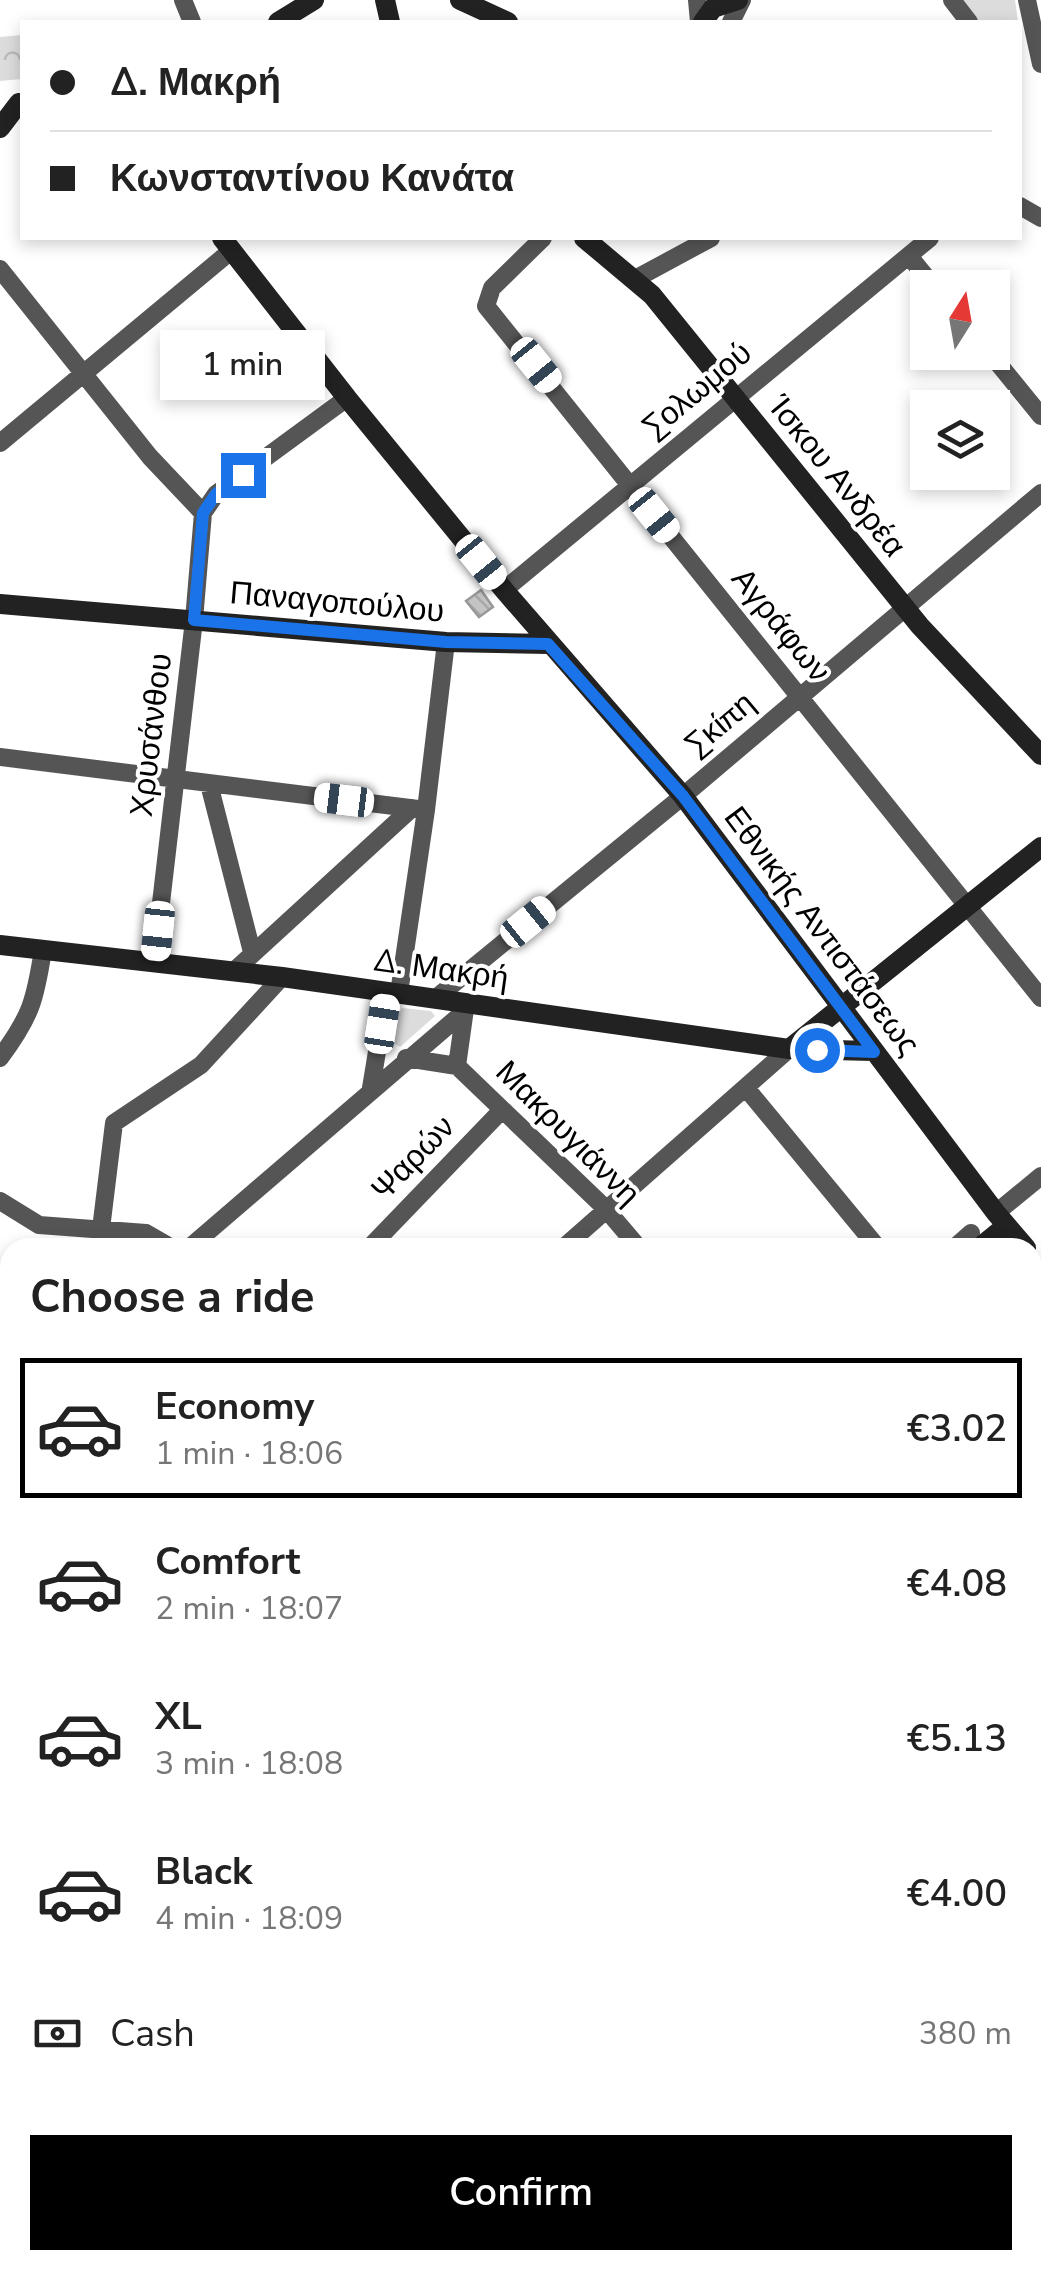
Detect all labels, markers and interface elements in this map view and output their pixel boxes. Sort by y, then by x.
text: Δ. Μακρή [110,57,281,108]
text: Κωνσταντίνου Κανάτα [110,153,514,204]
north arrow [910,270,1010,370]
map controls [910,270,1010,490]
callout: 1 min [160,330,326,400]
car [505,332,567,398]
street label: Σολωμού [633,332,761,448]
text: 1 min [202,343,283,386]
street label: Ίσκου Ανδρέα [758,385,916,566]
button: layers [910,390,1010,490]
route end [221,453,266,498]
car [623,482,685,548]
car [450,529,512,595]
street label: Αγράφων [722,559,840,691]
street label: Παναγοπούλου [228,571,446,633]
street label: Χρυσάνθου [120,651,182,819]
street label: Σκίπη [676,682,764,766]
car [312,781,376,819]
street label: Εθνικής Αντιστάσεως [714,798,930,1064]
car [495,891,561,953]
car [140,900,176,962]
street label: Δ. Μακρή [371,938,511,1000]
car [362,992,402,1056]
route start [795,1028,840,1073]
street label: Μακρυγιάννη [486,1051,650,1215]
street label: Ψαρών [362,1106,464,1210]
text: Choose a ride [30,1267,315,1328]
text: Economy [155,1381,314,1432]
icon: car [35,1383,125,1473]
text: €3.02 [907,1403,1007,1454]
text: 1 min · 18:06 [155,1432,343,1475]
text: Comfort [155,1536,300,1587]
icon: car [35,1538,125,1628]
text: €4.08 [907,1558,1007,1609]
text: 2 min · 18:07 [155,1587,343,1630]
text: XL [155,1691,202,1742]
icon: car [35,1693,125,1783]
text: €5.13 [907,1713,1007,1764]
text: 3 min · 18:08 [155,1742,343,1785]
text: Black [155,1846,252,1897]
icon: car [35,1848,125,1938]
text: €4.00 [907,1868,1007,1919]
text: 4 min · 18:09 [155,1897,343,1940]
icon: cash [30,2006,85,2061]
text: Cash [110,2008,195,2059]
text: 380 m [919,2012,1012,2055]
button: Confirm [30,2135,1012,2250]

